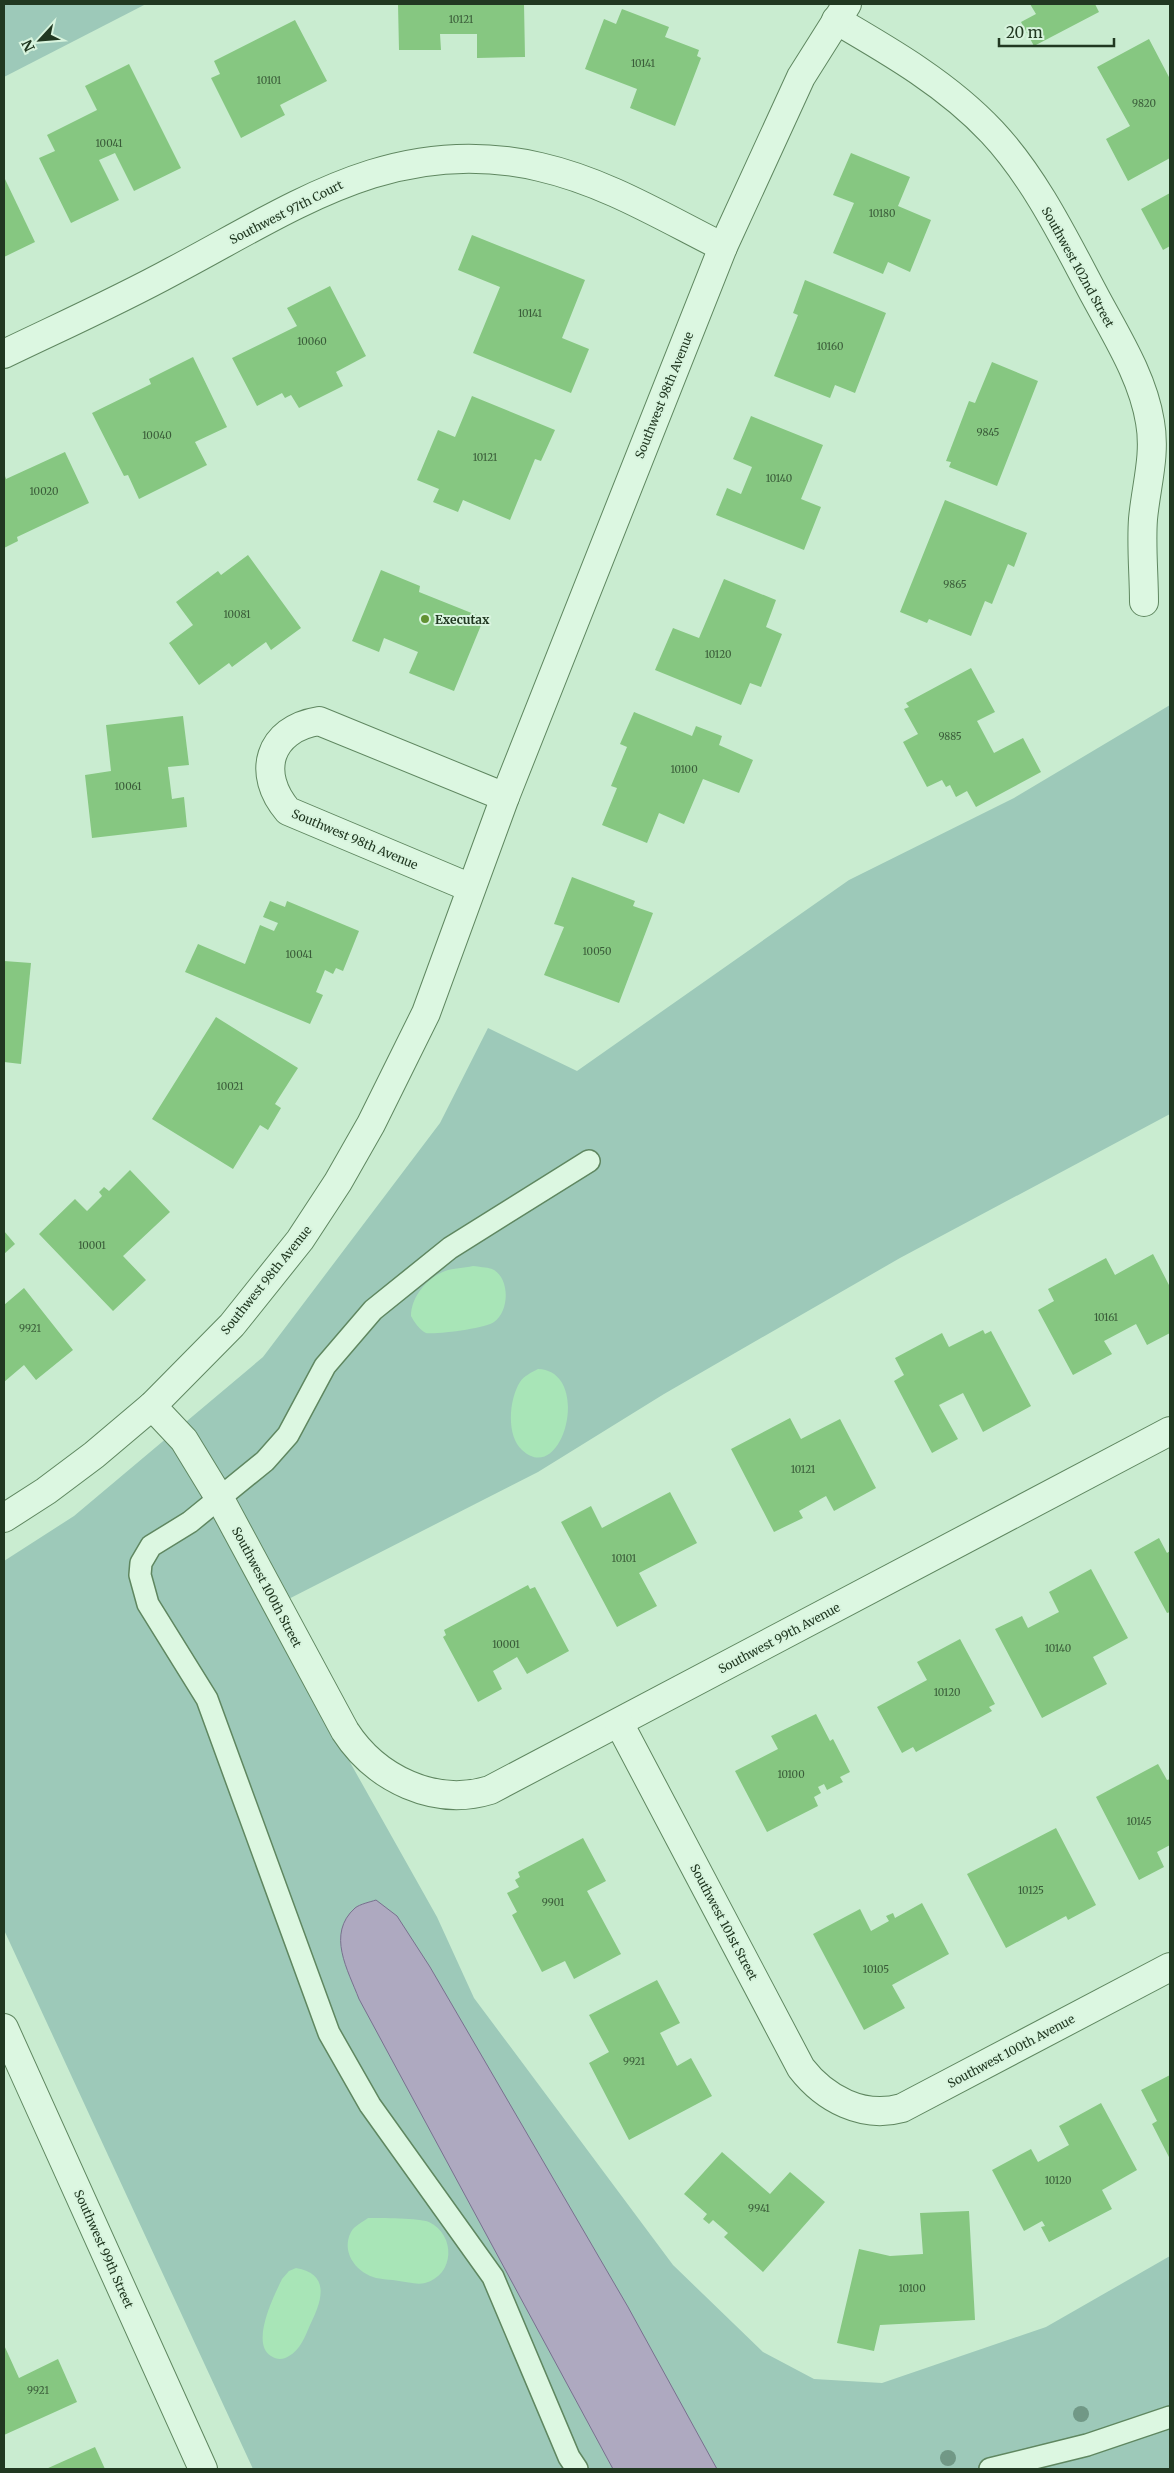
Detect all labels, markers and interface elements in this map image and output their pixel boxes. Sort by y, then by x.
house number: 10121 [449,13,474,26]
north arrow [15,15,65,65]
scale bar [999,15,1114,47]
text: 20 m [1006,23,1043,42]
text: N [18,37,39,55]
house number: 10141 [631,57,656,70]
house number: 10101 [257,74,282,87]
house number: 9820 [1132,97,1156,110]
house number: 10041 [96,137,123,150]
street label: Southwest 97th Court [227,177,345,247]
street label: Southwest 102nd Street [1039,204,1118,330]
house number: 10180 [869,207,895,220]
house number: 10141 [518,307,543,320]
street label: Southwest 98th Avenue [632,329,696,461]
house number: 10060 [297,335,327,348]
house number: 10160 [817,340,843,353]
house number: 9845 [977,426,1000,439]
house number: 10040 [142,429,172,442]
house number: 10121 [473,451,498,464]
house number: 10140 [766,472,792,485]
house number: 10020 [30,485,58,498]
house number: 9865 [943,578,967,591]
house number: 10081 [223,608,251,621]
place label: Executax [435,612,490,627]
marker: Executax [419,613,431,625]
house number: 10120 [705,648,731,661]
house number: 9885 [938,730,962,743]
house number: 10100 [670,763,698,776]
house number: 10061 [115,780,142,793]
street label: Southwest 98th Avenue [290,806,420,872]
house number: 10050 [583,945,611,958]
house number: 10041 [286,948,313,961]
house number: 10021 [217,1080,244,1093]
street label: Southwest 98th Avenue [218,1223,314,1337]
house number: 10001 [78,1239,106,1252]
house number: 10161 [1094,1311,1119,1324]
house number: 9921 [19,1322,41,1335]
house number: 10121 [791,1463,816,1476]
street label: Southwest 100th Street [229,1524,305,1650]
house number: 10101 [612,1552,637,1565]
street label: Southwest 99th Avenue [715,1599,843,1677]
house number: 10001 [492,1638,520,1651]
house number: 10140 [1045,1642,1071,1655]
house number: 10120 [934,1686,960,1699]
house number: 10100 [777,1768,805,1781]
house number: 10145 [1126,1815,1152,1828]
street label: Southwest 101st Street [687,1861,761,1983]
house number: 10125 [1018,1884,1044,1897]
house number: 9901 [542,1896,565,1909]
house number: 10105 [863,1963,889,1976]
street label: Southwest 100th Avenue [945,2011,1077,2091]
house number: 9921 [623,2055,645,2068]
house number: 10120 [1045,2174,1071,2187]
street label: Southwest 99th Street [71,2187,137,2311]
house number: 9941 [748,2202,770,2215]
house number: 10100 [898,2282,926,2295]
house number: 9921 [27,2384,49,2397]

